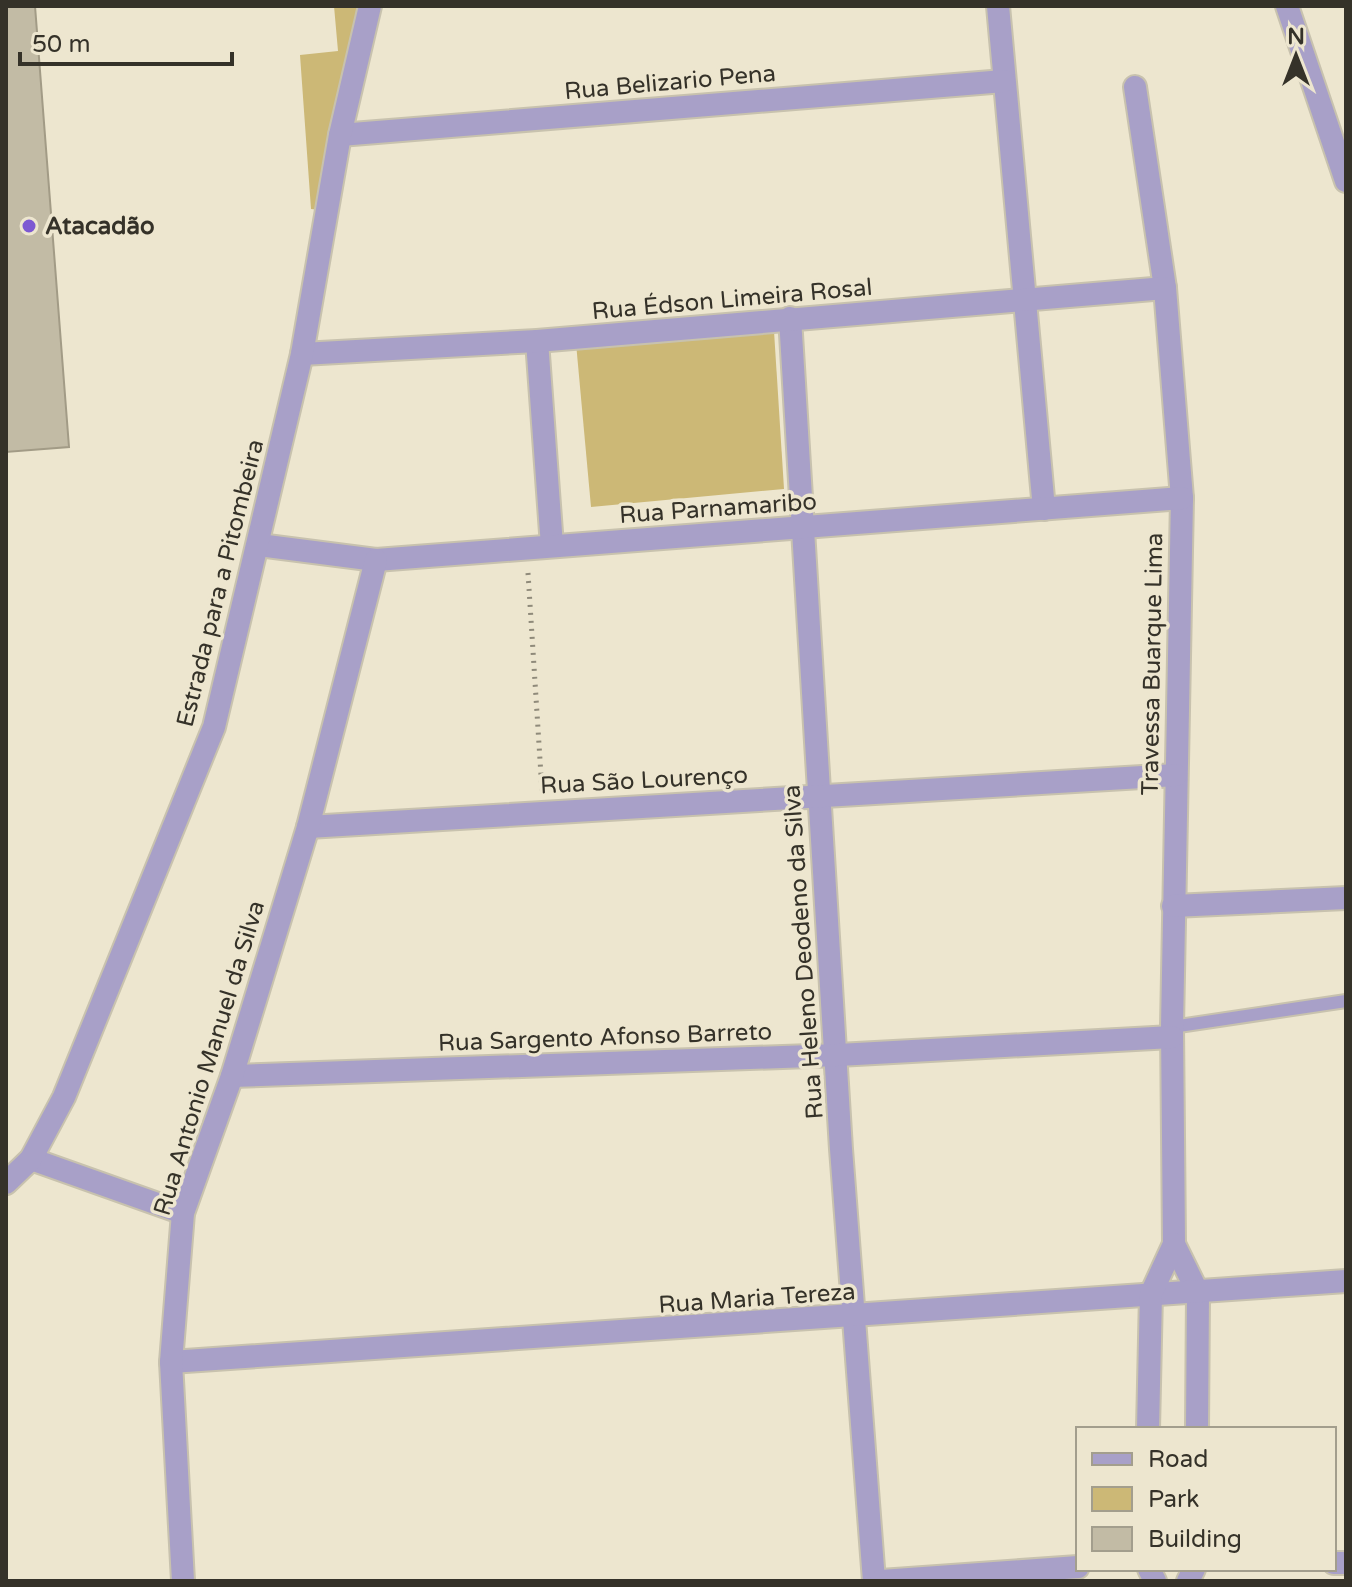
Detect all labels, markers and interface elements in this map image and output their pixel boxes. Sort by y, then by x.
scale bar [20,16,232,66]
north arrow [1256,16,1336,96]
text: N [1287,24,1305,50]
text: 50 m [32,30,90,59]
street label: Rua Belizario Pena [563,59,777,106]
place label: Atacadão [45,212,155,241]
marker: Atacadão [20,217,38,235]
street label: Rua Édson Limeira Rosal [590,272,874,326]
street label: Estrada para a Pitombeira [171,436,270,730]
street label: Rua Parnamaribo [618,487,818,530]
street label: Travessa Buarque Lima [1136,532,1169,796]
street label: Rua São Lourenço [539,761,749,800]
street label: Rua Heleno Deodeno da Silva [777,784,830,1120]
street label: Rua Antonio Manuel da Silva [148,897,271,1219]
street label: Rua Sargento Afonso Barreto [438,1017,773,1058]
street label: Rua Maria Tereza [657,1277,857,1320]
legend [1076,1427,1336,1571]
text: Road [1148,1445,1208,1474]
text: Park [1148,1485,1199,1514]
text: Building [1148,1525,1242,1554]

